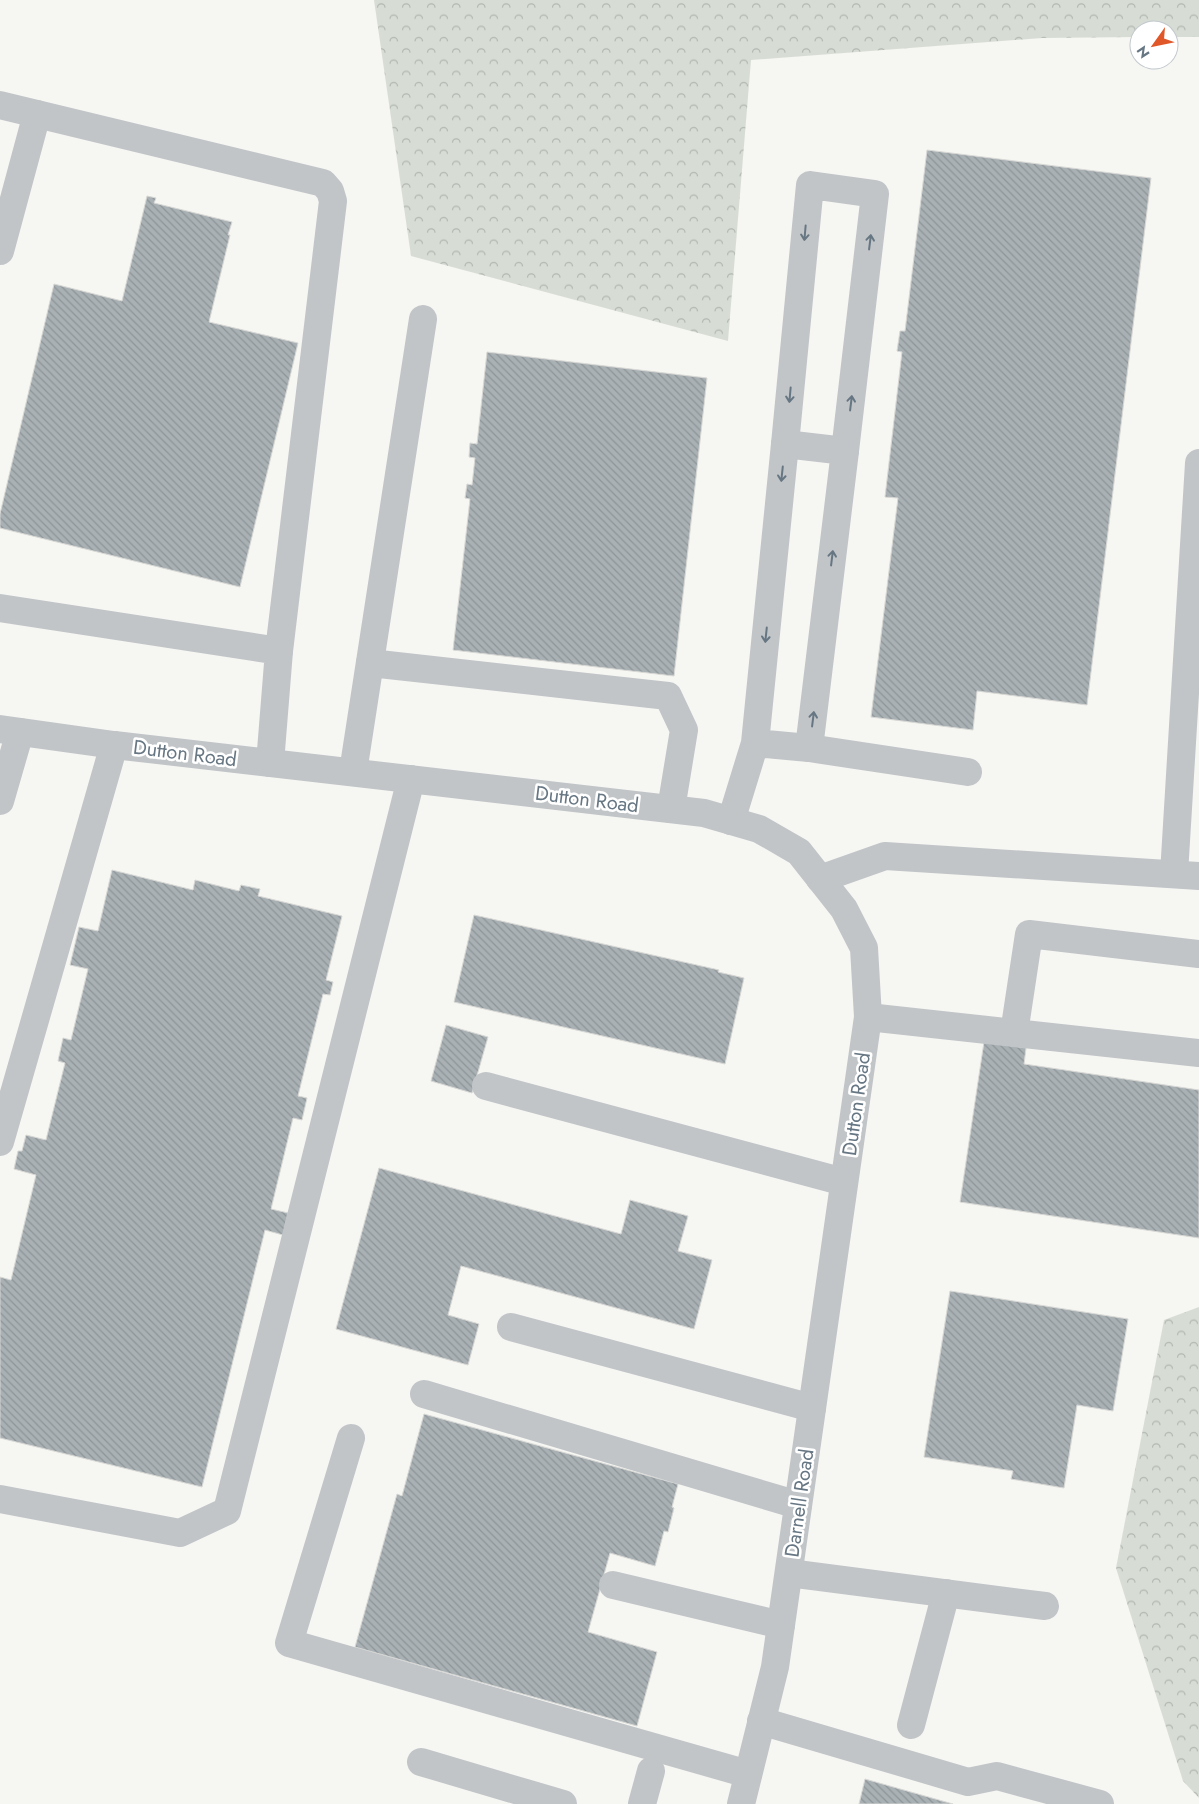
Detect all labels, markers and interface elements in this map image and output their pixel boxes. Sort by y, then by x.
north arrow [1129,20,1179,70]
text: N [1132,42,1155,62]
one-way arrow [800,225,810,241]
one-way arrow [865,234,875,250]
one-way arrow [785,387,795,403]
one-way arrow [846,395,856,411]
one-way arrow [778,465,787,481]
one-way arrow [827,550,837,566]
one-way arrow [761,627,771,643]
one-way arrow [808,711,818,727]
street label: Dutton Road [131,733,238,774]
street label: Dutton Road [533,779,640,820]
street label: Dutton Road [835,1050,878,1158]
street label: Darnell Road [778,1447,821,1559]

